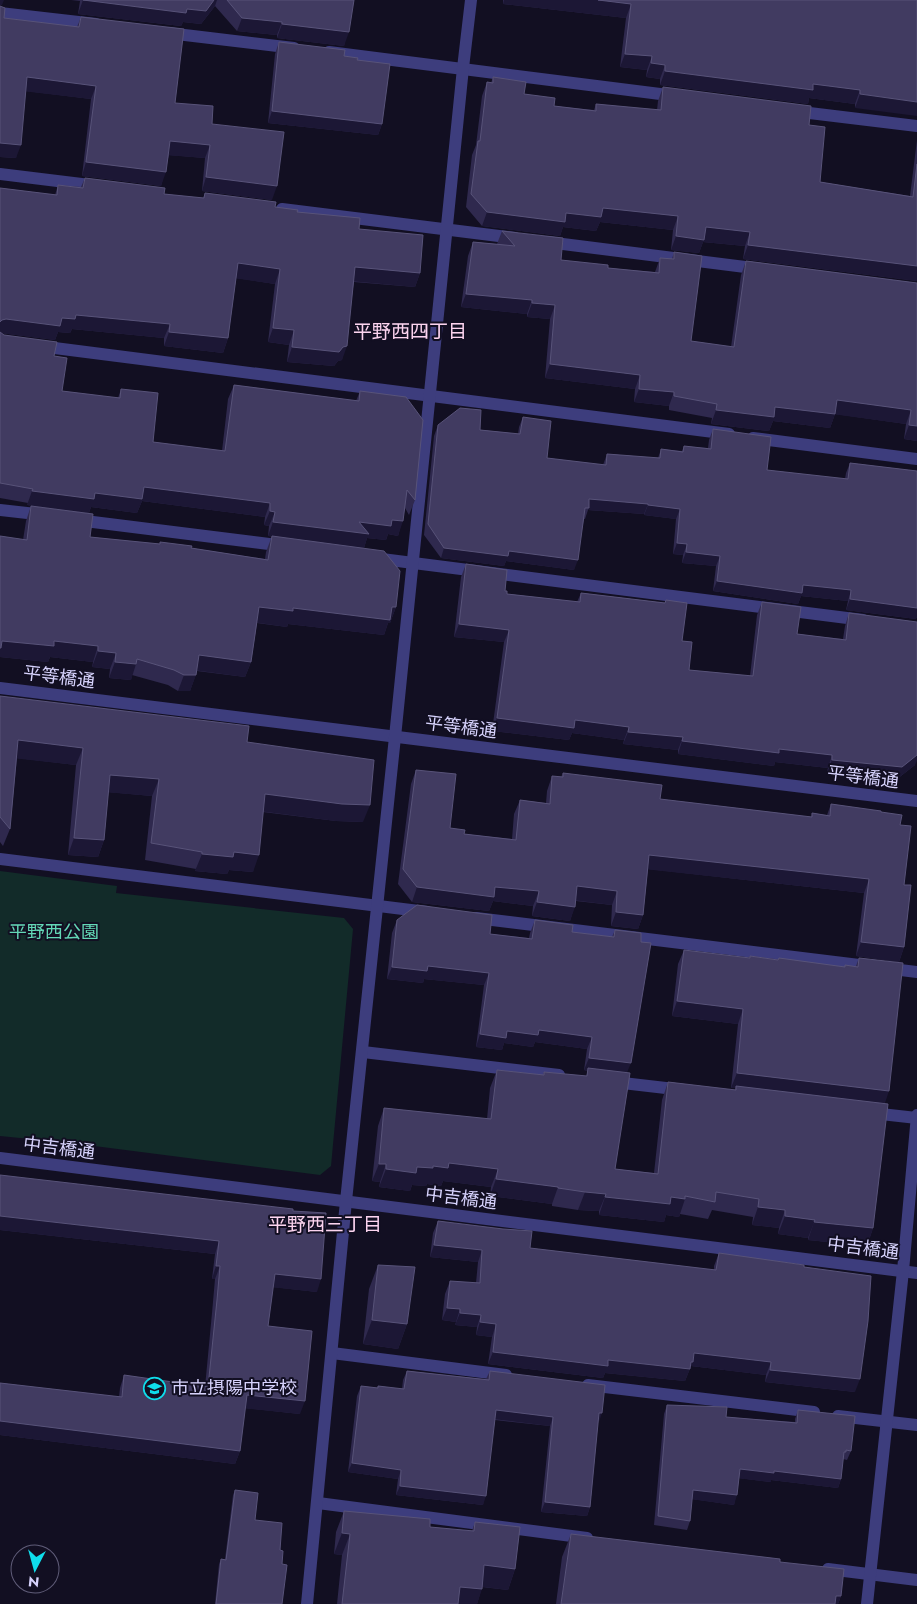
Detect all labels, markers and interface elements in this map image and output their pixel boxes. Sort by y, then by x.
district label: 平野西四丁目 [353,318,467,345]
street label: 平等橋通 [22,660,96,694]
street label: 平等橋通 [424,710,498,744]
street label: 平等橋通 [826,760,900,794]
park label: 平野西公園 [9,919,99,945]
street label: 中吉橋通 [22,1131,96,1165]
street label: 中吉橋通 [424,1181,498,1215]
district label: 平野西三丁目 [268,1211,382,1238]
street label: 中吉橋通 [826,1231,900,1265]
place label: 市立摂陽中学校 [171,1375,297,1401]
school or university icon: 市立摂陽中学校 [143,1376,167,1400]
north arrow [10,1544,60,1594]
text: N [27,1571,40,1592]

